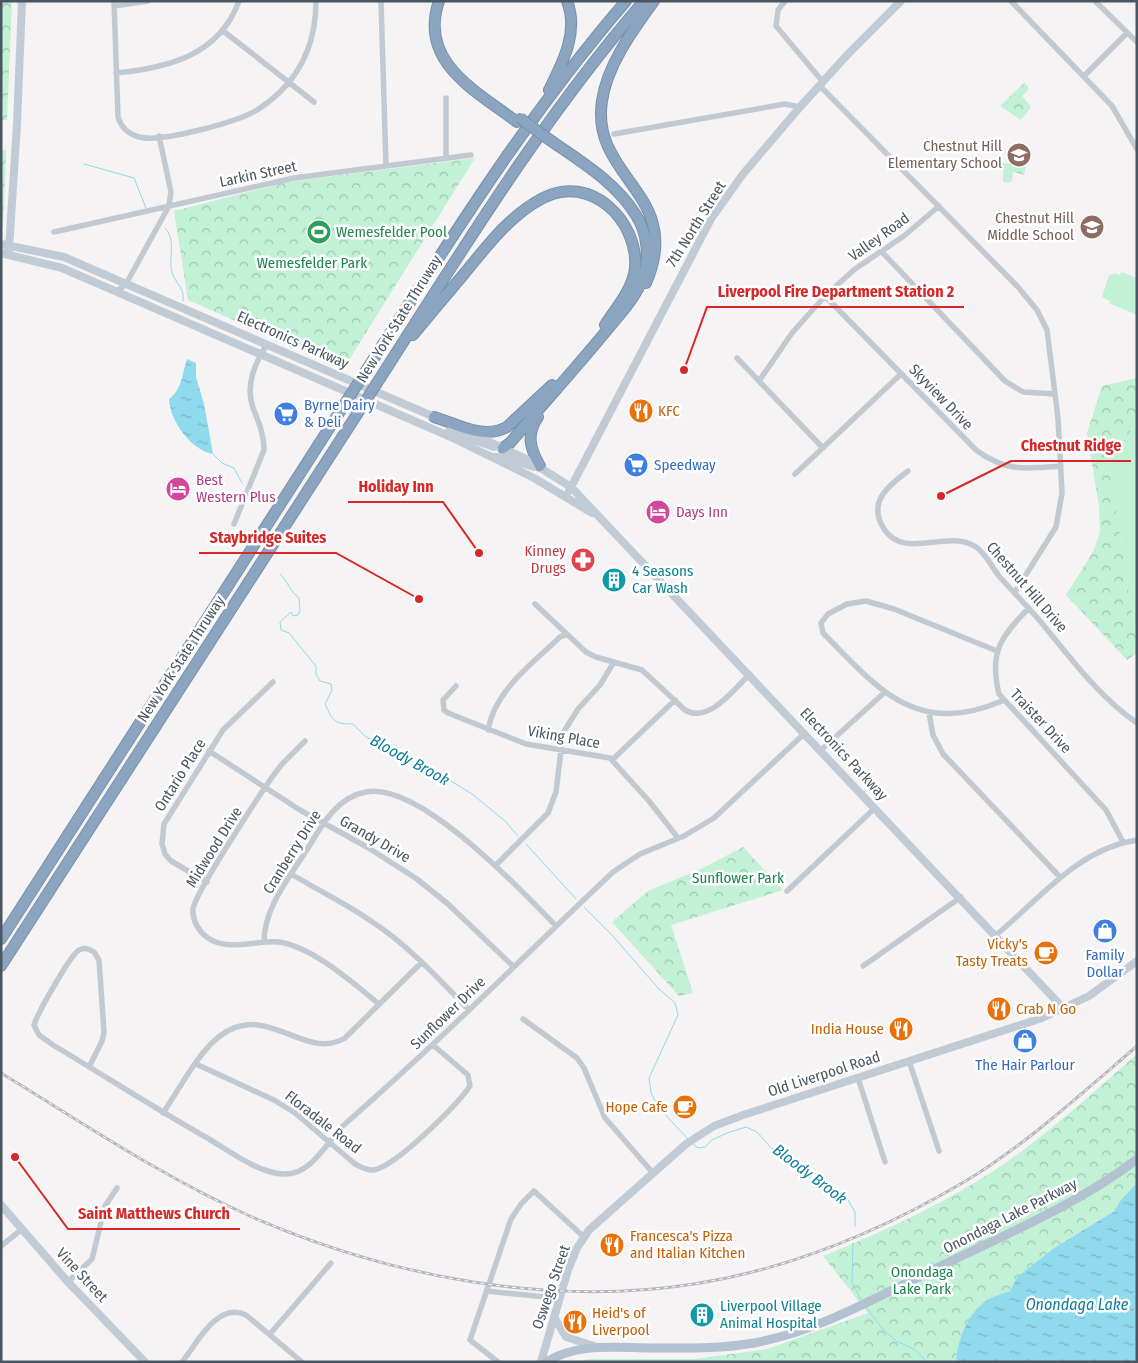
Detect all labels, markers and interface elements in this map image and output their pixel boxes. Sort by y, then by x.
place label: Chestnut Hill Elementary School [888,137,1002,172]
school or university icon: Chestnut Hill Elementary School [1006,142,1032,168]
street label: Larkin Street [218,157,298,191]
street label: 7th North Street [662,178,730,270]
street label: Valley Road [845,209,913,265]
place label: Chestnut Hill Middle School [987,209,1074,244]
school or university icon: Chestnut Hill Middle School [1079,214,1105,240]
sports icon: Wemesfelder Pool [306,219,332,245]
place label: Wemesfelder Pool [336,223,447,241]
street label: New York State Thruway [353,252,446,386]
park label: Wemesfelder Park [257,254,367,272]
callout: Liverpool Fire Department Station 2 [707,276,964,307]
text: Liverpool Fire Department Station 2 [718,282,955,301]
street label: Electronics Parkway [234,307,352,373]
street label: Skyview Drive [905,361,977,433]
place label: Byrne Dairy & Deli [304,396,375,431]
restaurant icon: KFC [628,398,654,424]
supermarket icon: Byrne Dairy & Deli [273,401,299,427]
place label: KFC [658,402,680,420]
callout: Chestnut Ridge [1011,430,1131,461]
text: Chestnut Ridge [1021,436,1121,455]
supermarket icon: Speedway [623,452,649,478]
place label: Speedway [654,456,716,474]
place label: Best Western Plus [196,471,276,506]
callout: Holiday Inn [348,471,443,502]
hotel icon: Best Western Plus [165,476,191,502]
text: Holiday Inn [358,477,434,496]
hotel icon: Days Inn [645,499,671,525]
place label: Days Inn [676,503,728,521]
callout: Staybridge Suites [199,522,336,553]
text: Staybridge Suites [210,528,326,547]
street label: Chestnut Hill Drive [983,538,1071,636]
place label: Kinney Drugs [524,542,566,577]
pharmacy icon: Kinney Drugs [570,547,596,573]
place label: 4 Seasons Car Wash [632,562,693,597]
building icon: 4 Seasons Car Wash [601,567,627,593]
street label: New York State Thruway [134,592,229,725]
street label: Traister Drive [1007,685,1075,757]
street label: Electronics Parkway [796,704,892,804]
street label: Viking Place [526,722,602,752]
water label: Bloody Brook [367,730,453,790]
street label: Ontario Place [151,735,209,815]
street label: Midwood Drive [182,803,246,891]
street label: Cranberry Drive [259,807,325,897]
street label: Grandy Drive [336,812,414,866]
park label: Sunflower Park [692,869,784,887]
shop icon: Family Dollar [1092,918,1118,944]
place label: Vicky's Tasty Treats [956,935,1028,970]
cafe icon: Vicky's Tasty Treats [1033,940,1059,966]
place label: Family Dollar [1086,946,1125,981]
street label: Sunflower Drive [407,973,489,1053]
restaurant icon: Crab N Go [986,996,1012,1022]
place label: Crab N Go [1016,1000,1076,1018]
restaurant icon: India House [888,1016,914,1042]
place label: India House [811,1020,884,1038]
shop icon: The Hair Parlour [1012,1028,1038,1054]
street label: Old Liverpool Road [766,1047,882,1101]
place label: The Hair Parlour [975,1056,1075,1074]
street label: Floradale Road [281,1087,365,1157]
cafe icon: Hope Cafe [672,1094,698,1120]
place label: Hope Cafe [605,1098,668,1116]
water label: Bloody Brook [769,1140,851,1208]
street label: Onondaga Lake Parkway [940,1174,1080,1258]
callout: Saint Matthews Church [68,1198,240,1229]
text: Saint Matthews Church [78,1204,230,1223]
place label: Francesca's Pizza and Italian Kitchen [630,1227,745,1262]
restaurant icon: Francesca's Pizza and Italian Kitchen [599,1232,625,1258]
street label: Oswego Street [528,1242,574,1332]
street label: Vine Street [53,1244,112,1306]
park label: Onondaga Lake Park [891,1263,953,1298]
water label: Onondaga Lake [1026,1295,1129,1314]
place label: Liverpool Village Animal Hospital [720,1297,822,1332]
building icon: Liverpool Village Animal Hospital [689,1302,715,1328]
place label: Heid's of Liverpool [592,1304,649,1339]
restaurant icon: Heid's of Liverpool [562,1309,588,1335]

